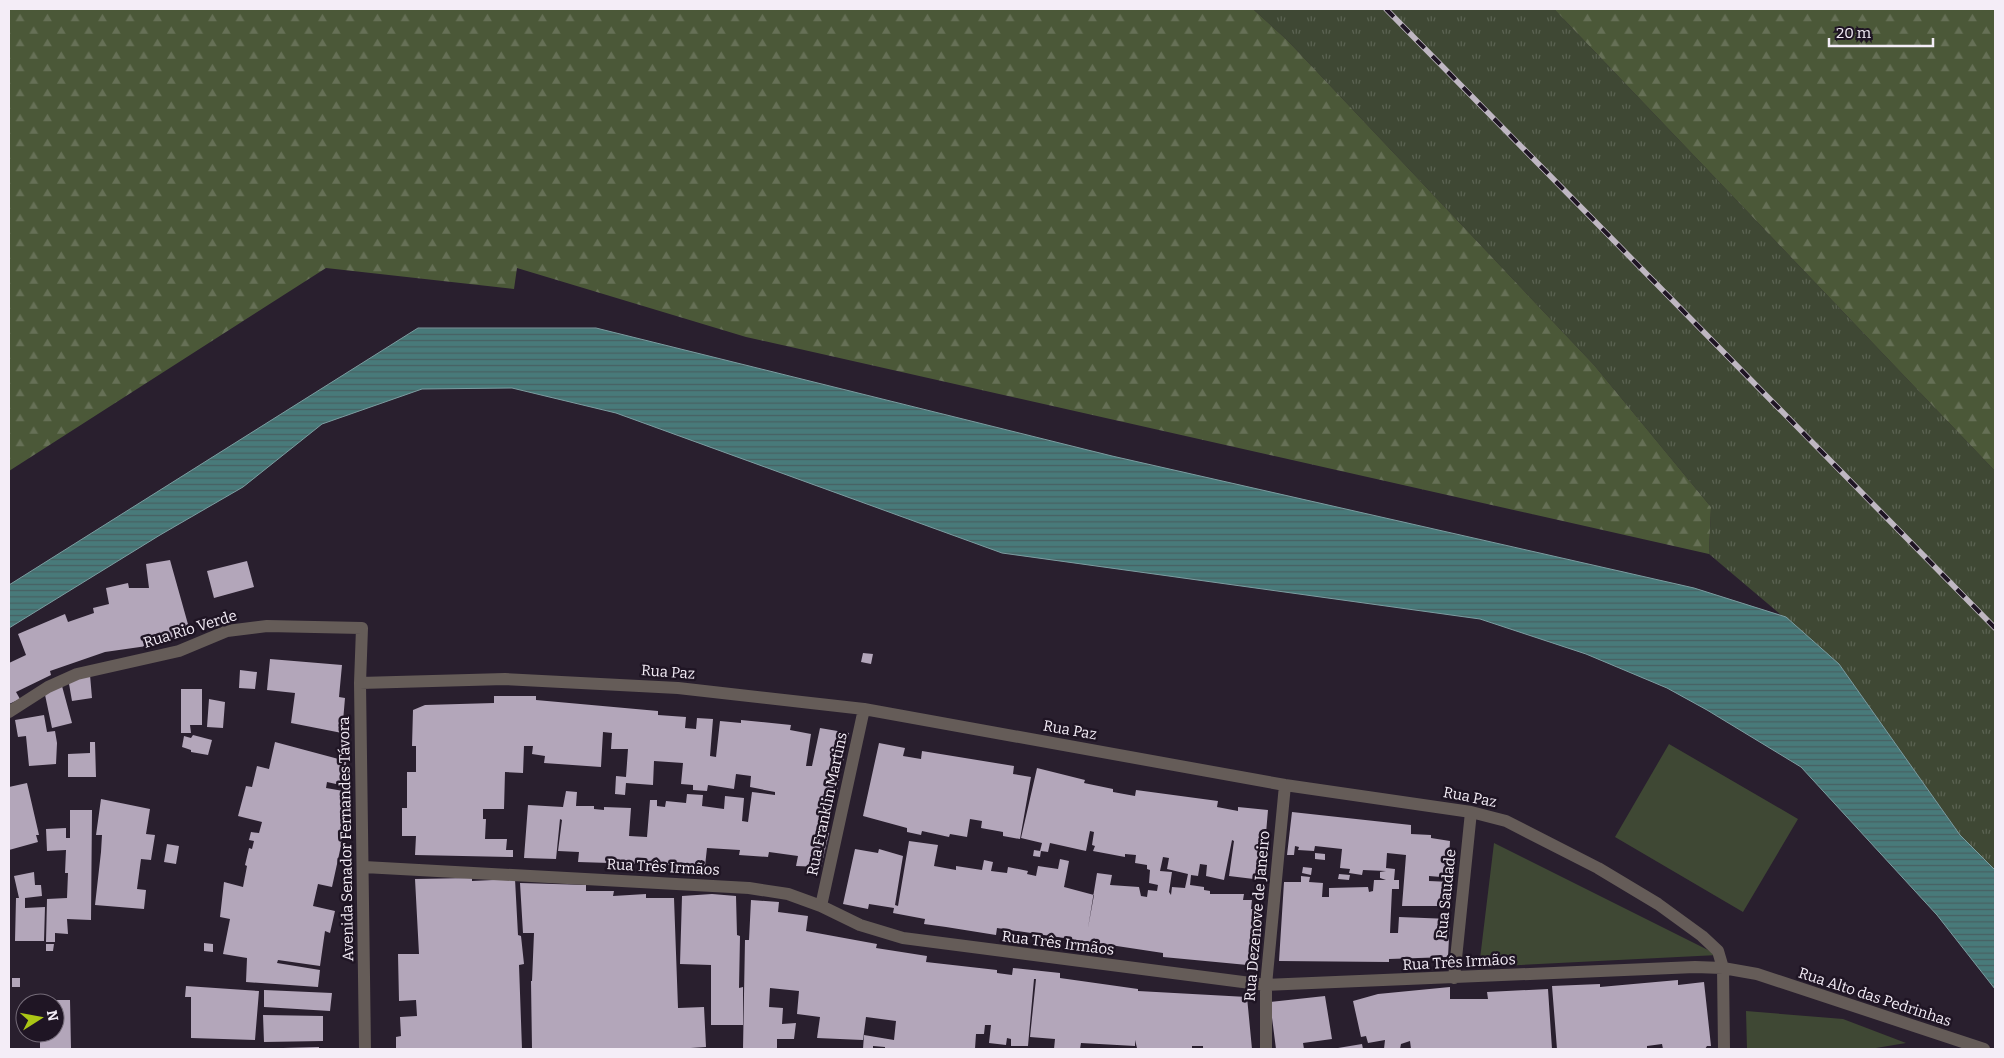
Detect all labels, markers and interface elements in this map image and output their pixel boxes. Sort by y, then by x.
scale bar [1829,15,1933,47]
text: 20 m [1836,24,1872,42]
street label: Rua Rio Verde [141,606,239,652]
street label: Rua Paz [640,661,696,683]
street label: Rua Paz [1042,716,1098,744]
street label: Avenida Senador Fernandes Távora [335,717,357,961]
street label: Rua Franklin Martins [803,731,851,877]
street label: Rua Paz [1442,783,1498,811]
street label: Rua Dezenove de Janeiro [1241,830,1273,1002]
street label: Rua Saudade [1432,848,1460,940]
street label: Rua Três Irmãos [606,855,720,879]
street label: Rua Três Irmãos [1001,927,1115,959]
street label: Rua Três Irmãos [1402,950,1516,974]
street label: Rua Alto das Pedrinhas [1796,964,1954,1030]
north arrow [15,993,65,1043]
text: N [43,1009,62,1023]

